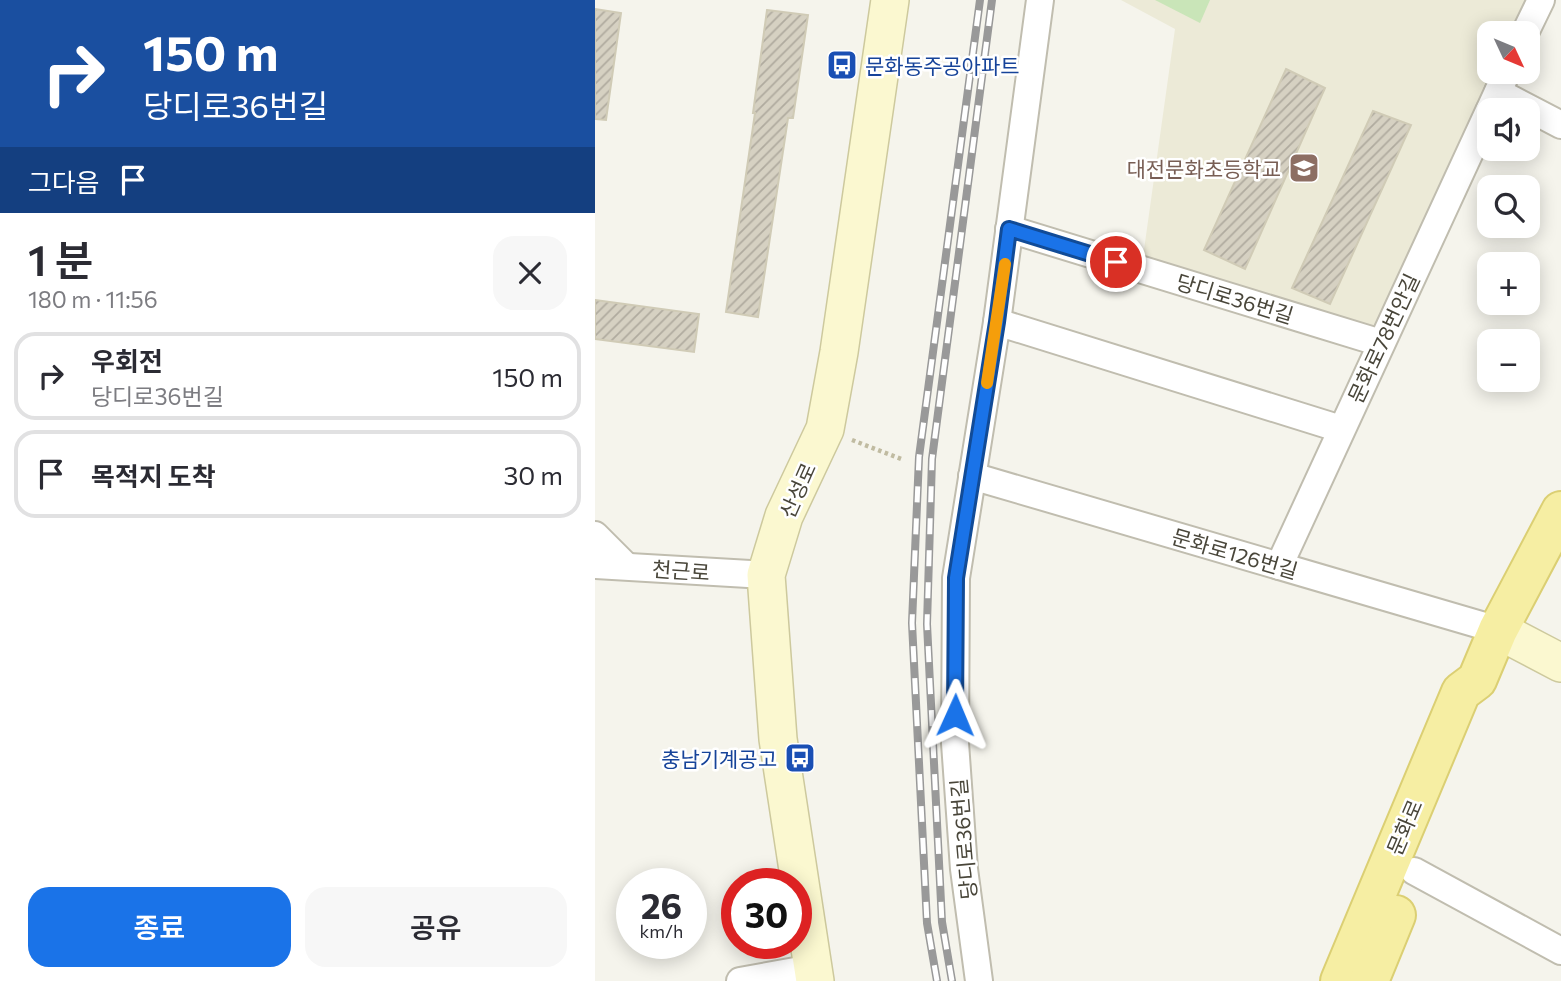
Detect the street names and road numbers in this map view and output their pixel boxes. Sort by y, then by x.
street label: 당디로36번길 [1173,268,1297,328]
street label: 문화로78번안길 [1342,269,1424,407]
street label: 산성로 [774,458,820,522]
street label: 문화로126번길 [1169,523,1301,583]
street label: 천근로 [651,556,711,584]
street label: 당디로36번길 [945,777,981,901]
street label: 문화로 [1381,795,1427,859]

